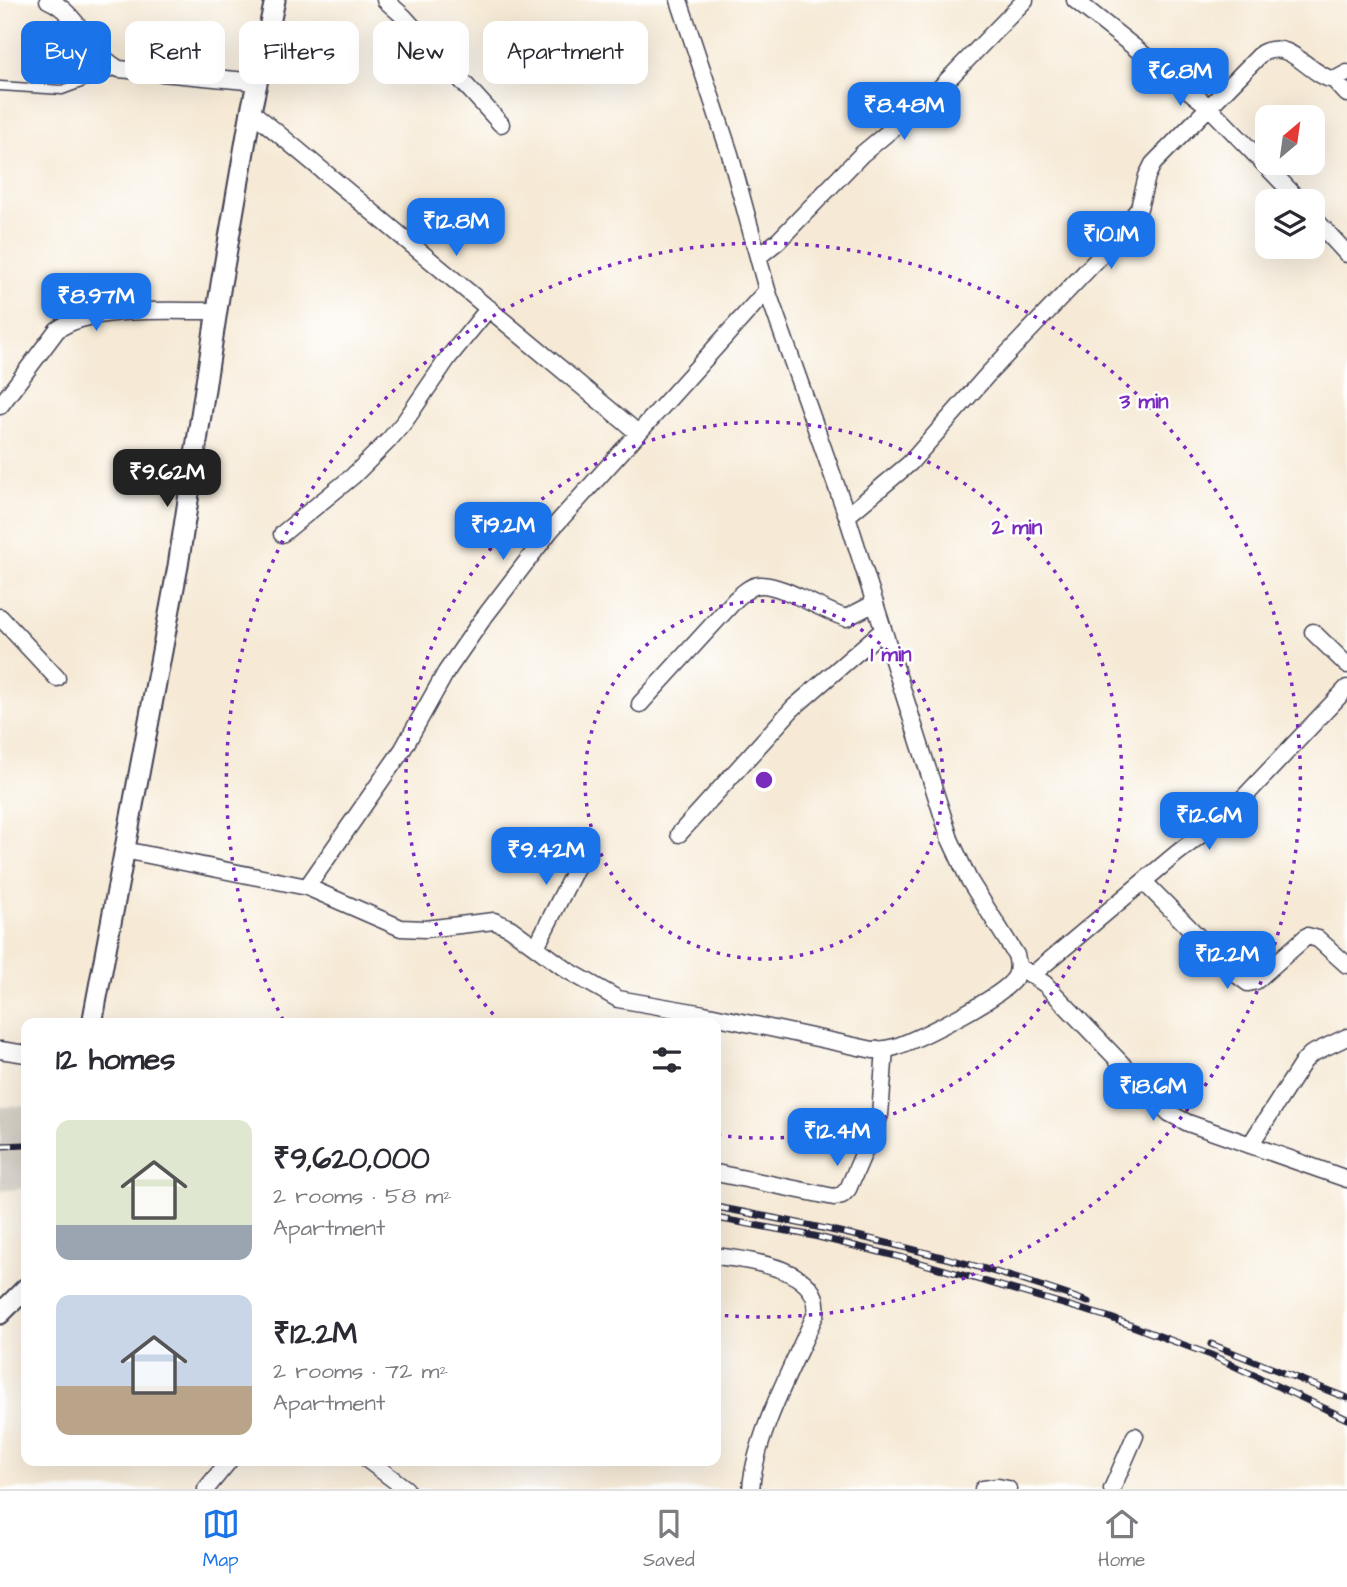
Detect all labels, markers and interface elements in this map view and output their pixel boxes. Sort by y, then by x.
chip: Buy [21,21,111,84]
chip: Rent [125,21,225,84]
chip: Filters [239,21,359,84]
chip: New [373,21,469,84]
chip: Apartment [483,21,648,84]
pin: ₹6.8M [1131,48,1229,108]
text: ₹6.8M [1148,55,1212,87]
pin: ₹8.48M [847,82,961,142]
text: ₹8.48M [864,89,944,121]
north arrow [1255,105,1325,175]
map controls [1255,105,1325,259]
button: layers [1255,189,1325,259]
pin: ₹12.8M [399,198,513,258]
text: ₹12.8M [423,205,489,237]
pin: ₹10.1M [1054,212,1168,271]
text: ₹10.1M [1083,218,1139,250]
pin: ₹8.97M [39,274,153,333]
text: ₹8.97M [57,280,135,312]
text: 3 min [1118,387,1169,416]
pin: ₹9.62M [110,449,224,509]
text: ₹9.62M [129,456,205,488]
pin: ₹19.2M [446,503,560,562]
text: ₹19.2M [471,509,535,541]
text: 2 min [991,513,1043,542]
text: 1 min [870,640,912,669]
centre of rings [752,768,776,792]
pin: ₹12.6M [1152,792,1266,852]
text: ₹12.6M [1176,799,1242,831]
pin: ₹9.42M [489,828,603,887]
text: ₹9.42M [507,834,585,866]
pin: ₹12.2M [1170,932,1284,991]
text: ₹12.2M [1195,938,1259,970]
text: 12 homes [56,1039,175,1081]
icon: filters [648,1041,686,1079]
pin: ₹18.6M [1096,1064,1210,1123]
text: ₹18.6M [1119,1070,1187,1102]
pin: ₹12.4M [780,1108,894,1168]
text: ₹12.4M [803,1115,871,1147]
text: ₹9,620,000 [273,1138,430,1180]
icon: home [112,1148,196,1232]
text: 2 rooms · 58 m² [273,1180,452,1212]
text: Apartment [273,1212,385,1244]
text: ₹12.2M [273,1313,357,1355]
icon: home [112,1323,196,1407]
text: 2 rooms · 72 m² [273,1355,448,1387]
text: Apartment [273,1387,385,1419]
tab: Map [202,1505,240,1574]
tab: Saved [643,1505,695,1574]
tab: Home [1098,1505,1145,1574]

